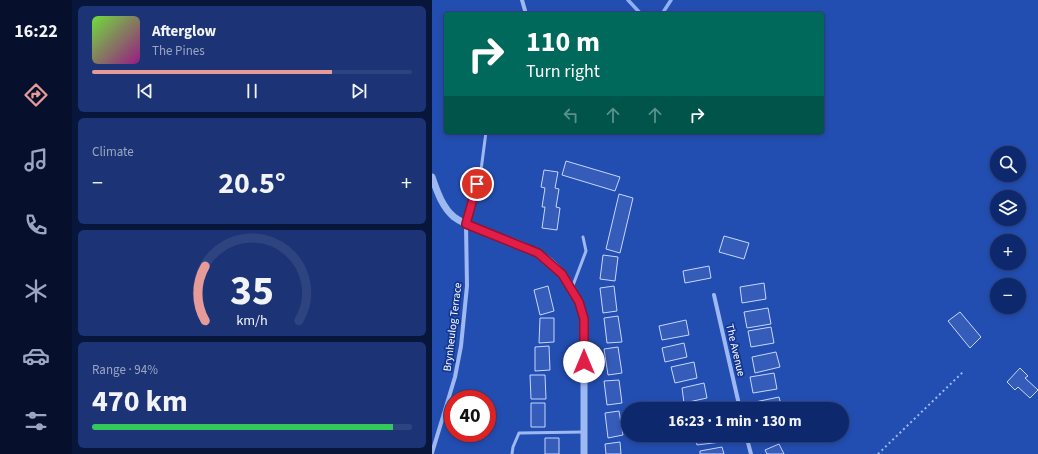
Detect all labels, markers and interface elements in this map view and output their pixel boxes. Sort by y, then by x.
text: 16:22 [14,19,58,44]
text: Afterglow [152,21,216,42]
text: 110 m [526,22,600,62]
icon: right [460,28,512,80]
text: The Pines [152,42,205,60]
text: Turn right [526,59,600,84]
icon: previous [134,80,156,102]
icon: pause [241,80,263,102]
icon: next [348,80,370,102]
icon: directions [22,81,50,109]
icon: left [560,104,582,126]
icon: ahead [602,104,624,126]
icon: ahead [644,104,666,126]
icon: right [686,104,708,126]
text: Climate [92,143,134,161]
icon: music [22,146,50,174]
map controls [990,146,1026,314]
button: search [990,146,1026,182]
text: 20.5° [218,162,286,205]
text: − [92,167,103,199]
text: + [401,167,412,199]
pin [460,167,494,201]
icon: arrive [466,173,488,195]
button: layers [990,190,1026,226]
icon: phone [22,211,50,239]
button: + [990,234,1026,270]
text: 35 [230,261,274,321]
icon: climate [22,277,50,305]
button: − [990,278,1026,314]
street label: Brynheulog Terrace [440,281,465,372]
text: km/h [236,310,268,331]
street label: The Avenue [722,322,749,378]
position arrow [563,341,605,383]
icon: car [22,342,50,370]
text: Range · 94% [92,361,158,379]
text: 470 km [92,380,188,423]
speed limit sign: 40 [444,390,496,442]
icon: filters [22,407,50,435]
text: 16:23 · 1 min · 130 m [668,411,802,432]

